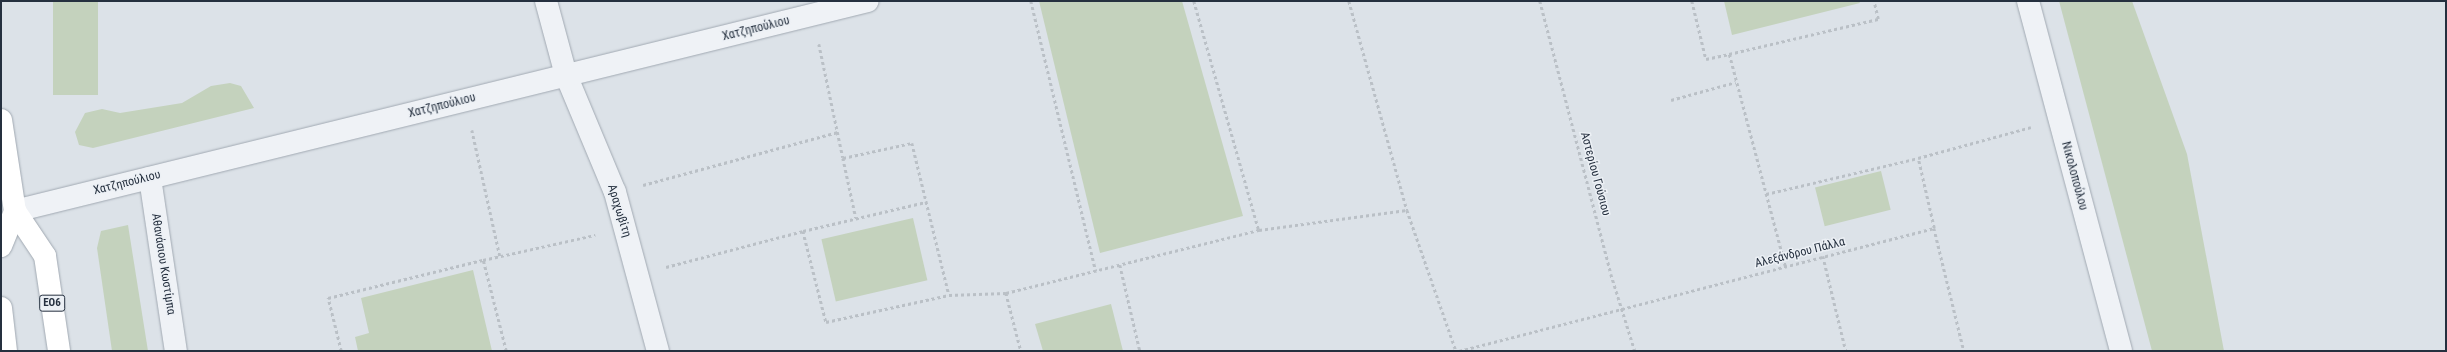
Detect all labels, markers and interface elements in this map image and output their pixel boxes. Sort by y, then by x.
street label: Χατζηπούλιου [721,14,791,44]
street label: Χατζηπούλιου [407,91,477,121]
street label: Αστερίου Γούσιου [1577,130,1613,218]
street label: Νικολοπούλου [2058,140,2090,212]
street label: Χατζηπούλιου [92,168,162,198]
street label: Αραχωβίτη [604,183,634,239]
street label: Αθανάσιου Κωστίμπα [148,212,178,316]
street label: Αλεξάνδρου Πάλλα [1754,235,1846,271]
road number: ΕΟ6 [39,294,65,312]

